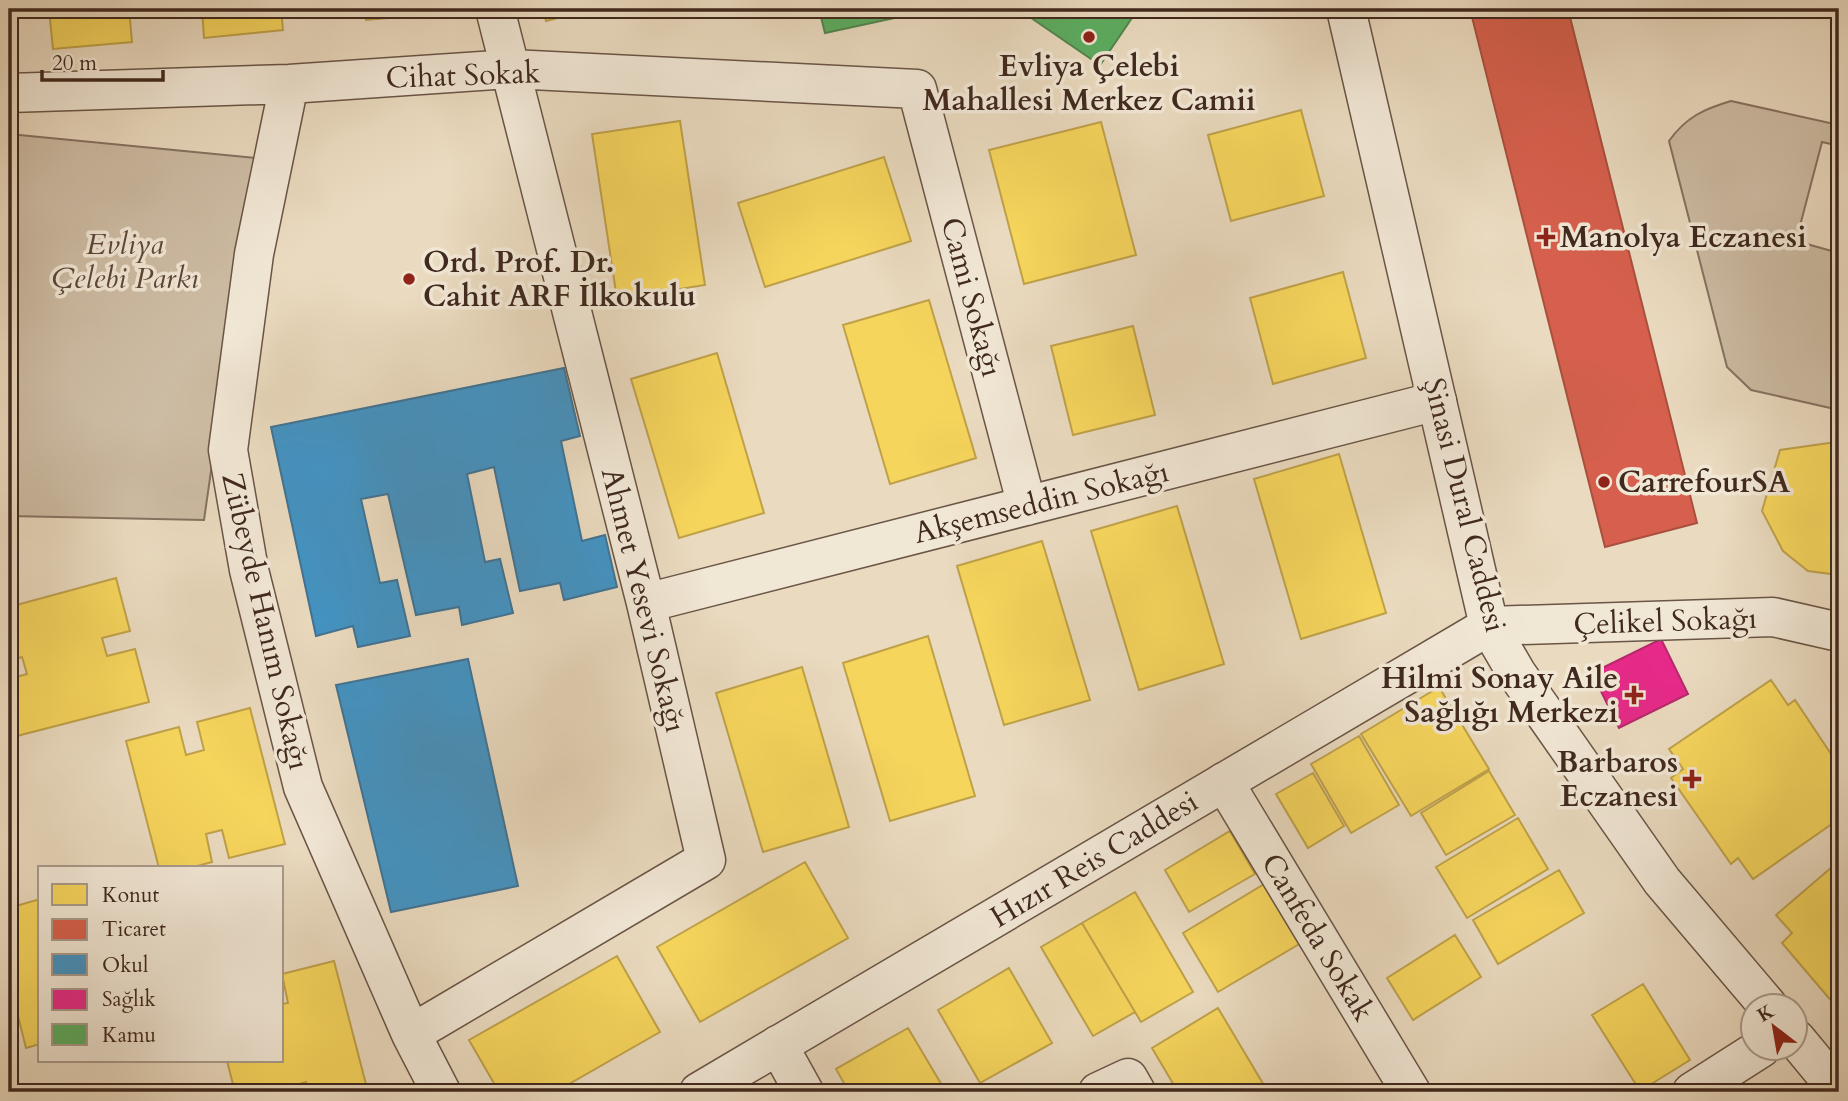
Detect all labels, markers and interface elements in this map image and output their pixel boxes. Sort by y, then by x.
marker: Evliya Çelebi Mahallesi Merkez Camii [1081,29,1097,45]
scale bar [42,38,163,82]
place label: Evliya Çelebi Mahallesi Merkez Camii [922,46,1256,121]
text: 20 m [52,49,97,78]
street label: Cihat Sokak [385,52,541,99]
street label: Cami Sokağı [931,213,1012,381]
place label: Manolya Eczanesi [1560,217,1807,258]
park label: Evliya Çelebi Parkı [51,224,199,299]
marker: Manolya Eczanesi [1538,229,1554,245]
place label: Ord. Prof. Dr. Cahit ARF İlkokulu [423,242,696,317]
marker: Ord. Prof. Dr. Cahit ARF İlkokulu [401,271,417,287]
street label: Şinasi Dural Caddesi [1413,374,1516,636]
street label: Akşemseddin Sokağı [909,451,1173,554]
place label: CarrefourSA [1618,462,1791,503]
street label: Ahmet Yesevi Sokağı [591,464,696,737]
street label: Zübeyde Hanım Sokağı [211,469,320,774]
marker: CarrefourSA [1596,474,1612,490]
street label: Çelikel Sokağı [1573,598,1757,645]
place label: Hilmi Sonay Aile Sağlığı Merkezi [1381,658,1618,733]
marker: Hilmi Sonay Aile Sağlığı Merkezi [1624,685,1644,705]
place label: Barbaros Eczanesi [1557,742,1678,817]
marker: Barbaros Eczanesi [1684,771,1700,787]
street label: Hızır Reis Caddesi [983,781,1206,938]
street label: Canfeda Sokak [1251,846,1384,1029]
legend [38,866,284,1062]
text: Konut [102,881,159,910]
text: Ticaret [102,915,166,944]
text: Okul [102,951,148,980]
text: Sağlık [102,985,157,1014]
north arrow [1740,992,1810,1062]
text: K [1752,998,1780,1028]
text: Kamu [102,1021,156,1050]

